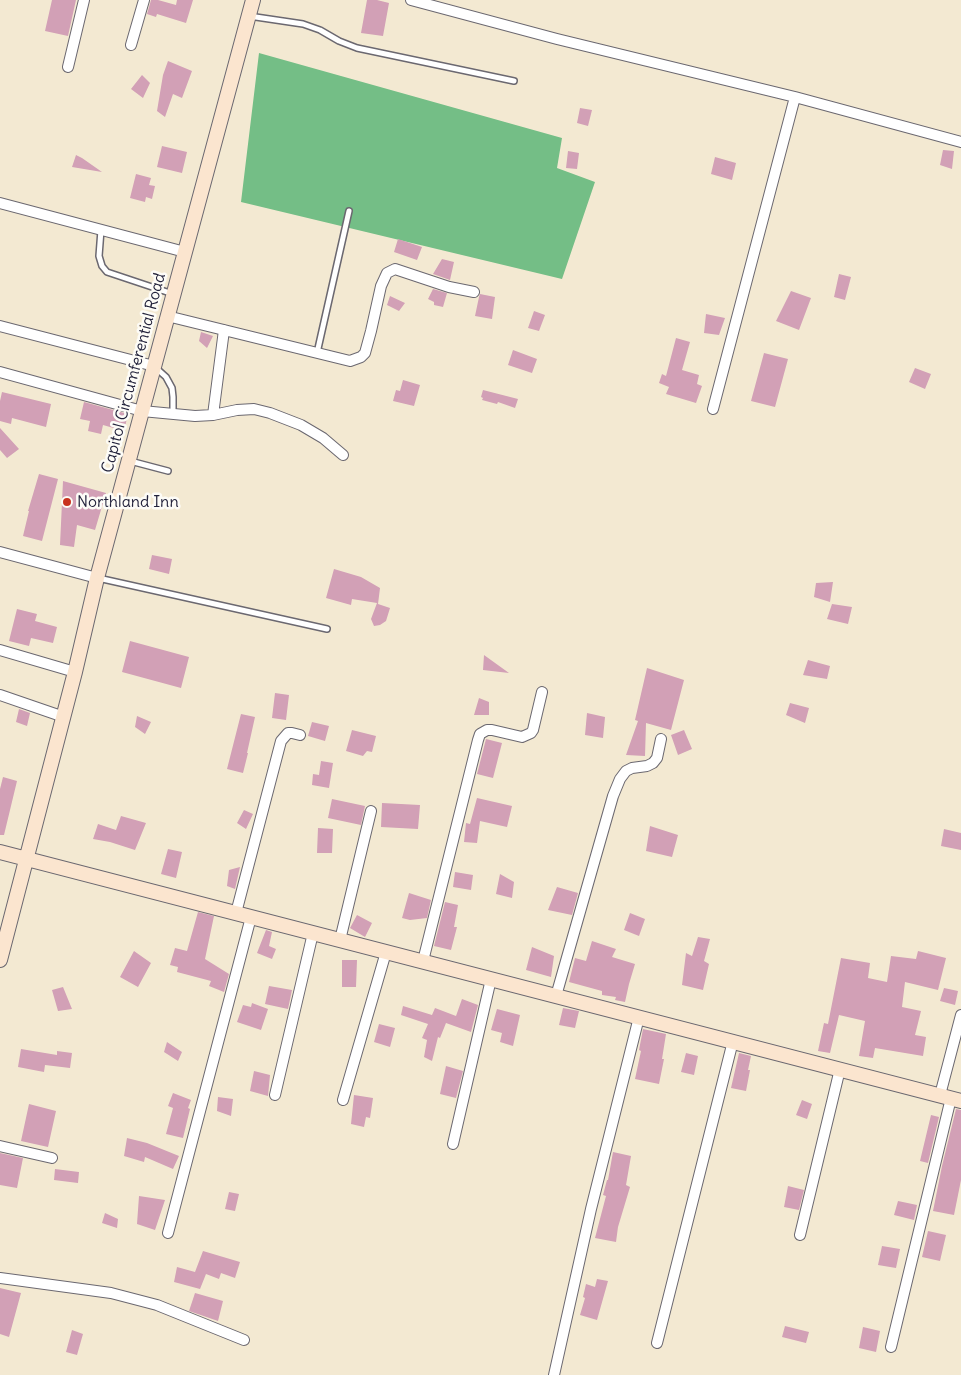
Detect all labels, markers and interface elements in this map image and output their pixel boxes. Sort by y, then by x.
street label: Capitol Circumferential Road [98,271,170,475]
place label: Northland Inn [77,492,179,512]
marker: Northland Inn [61,496,73,508]

